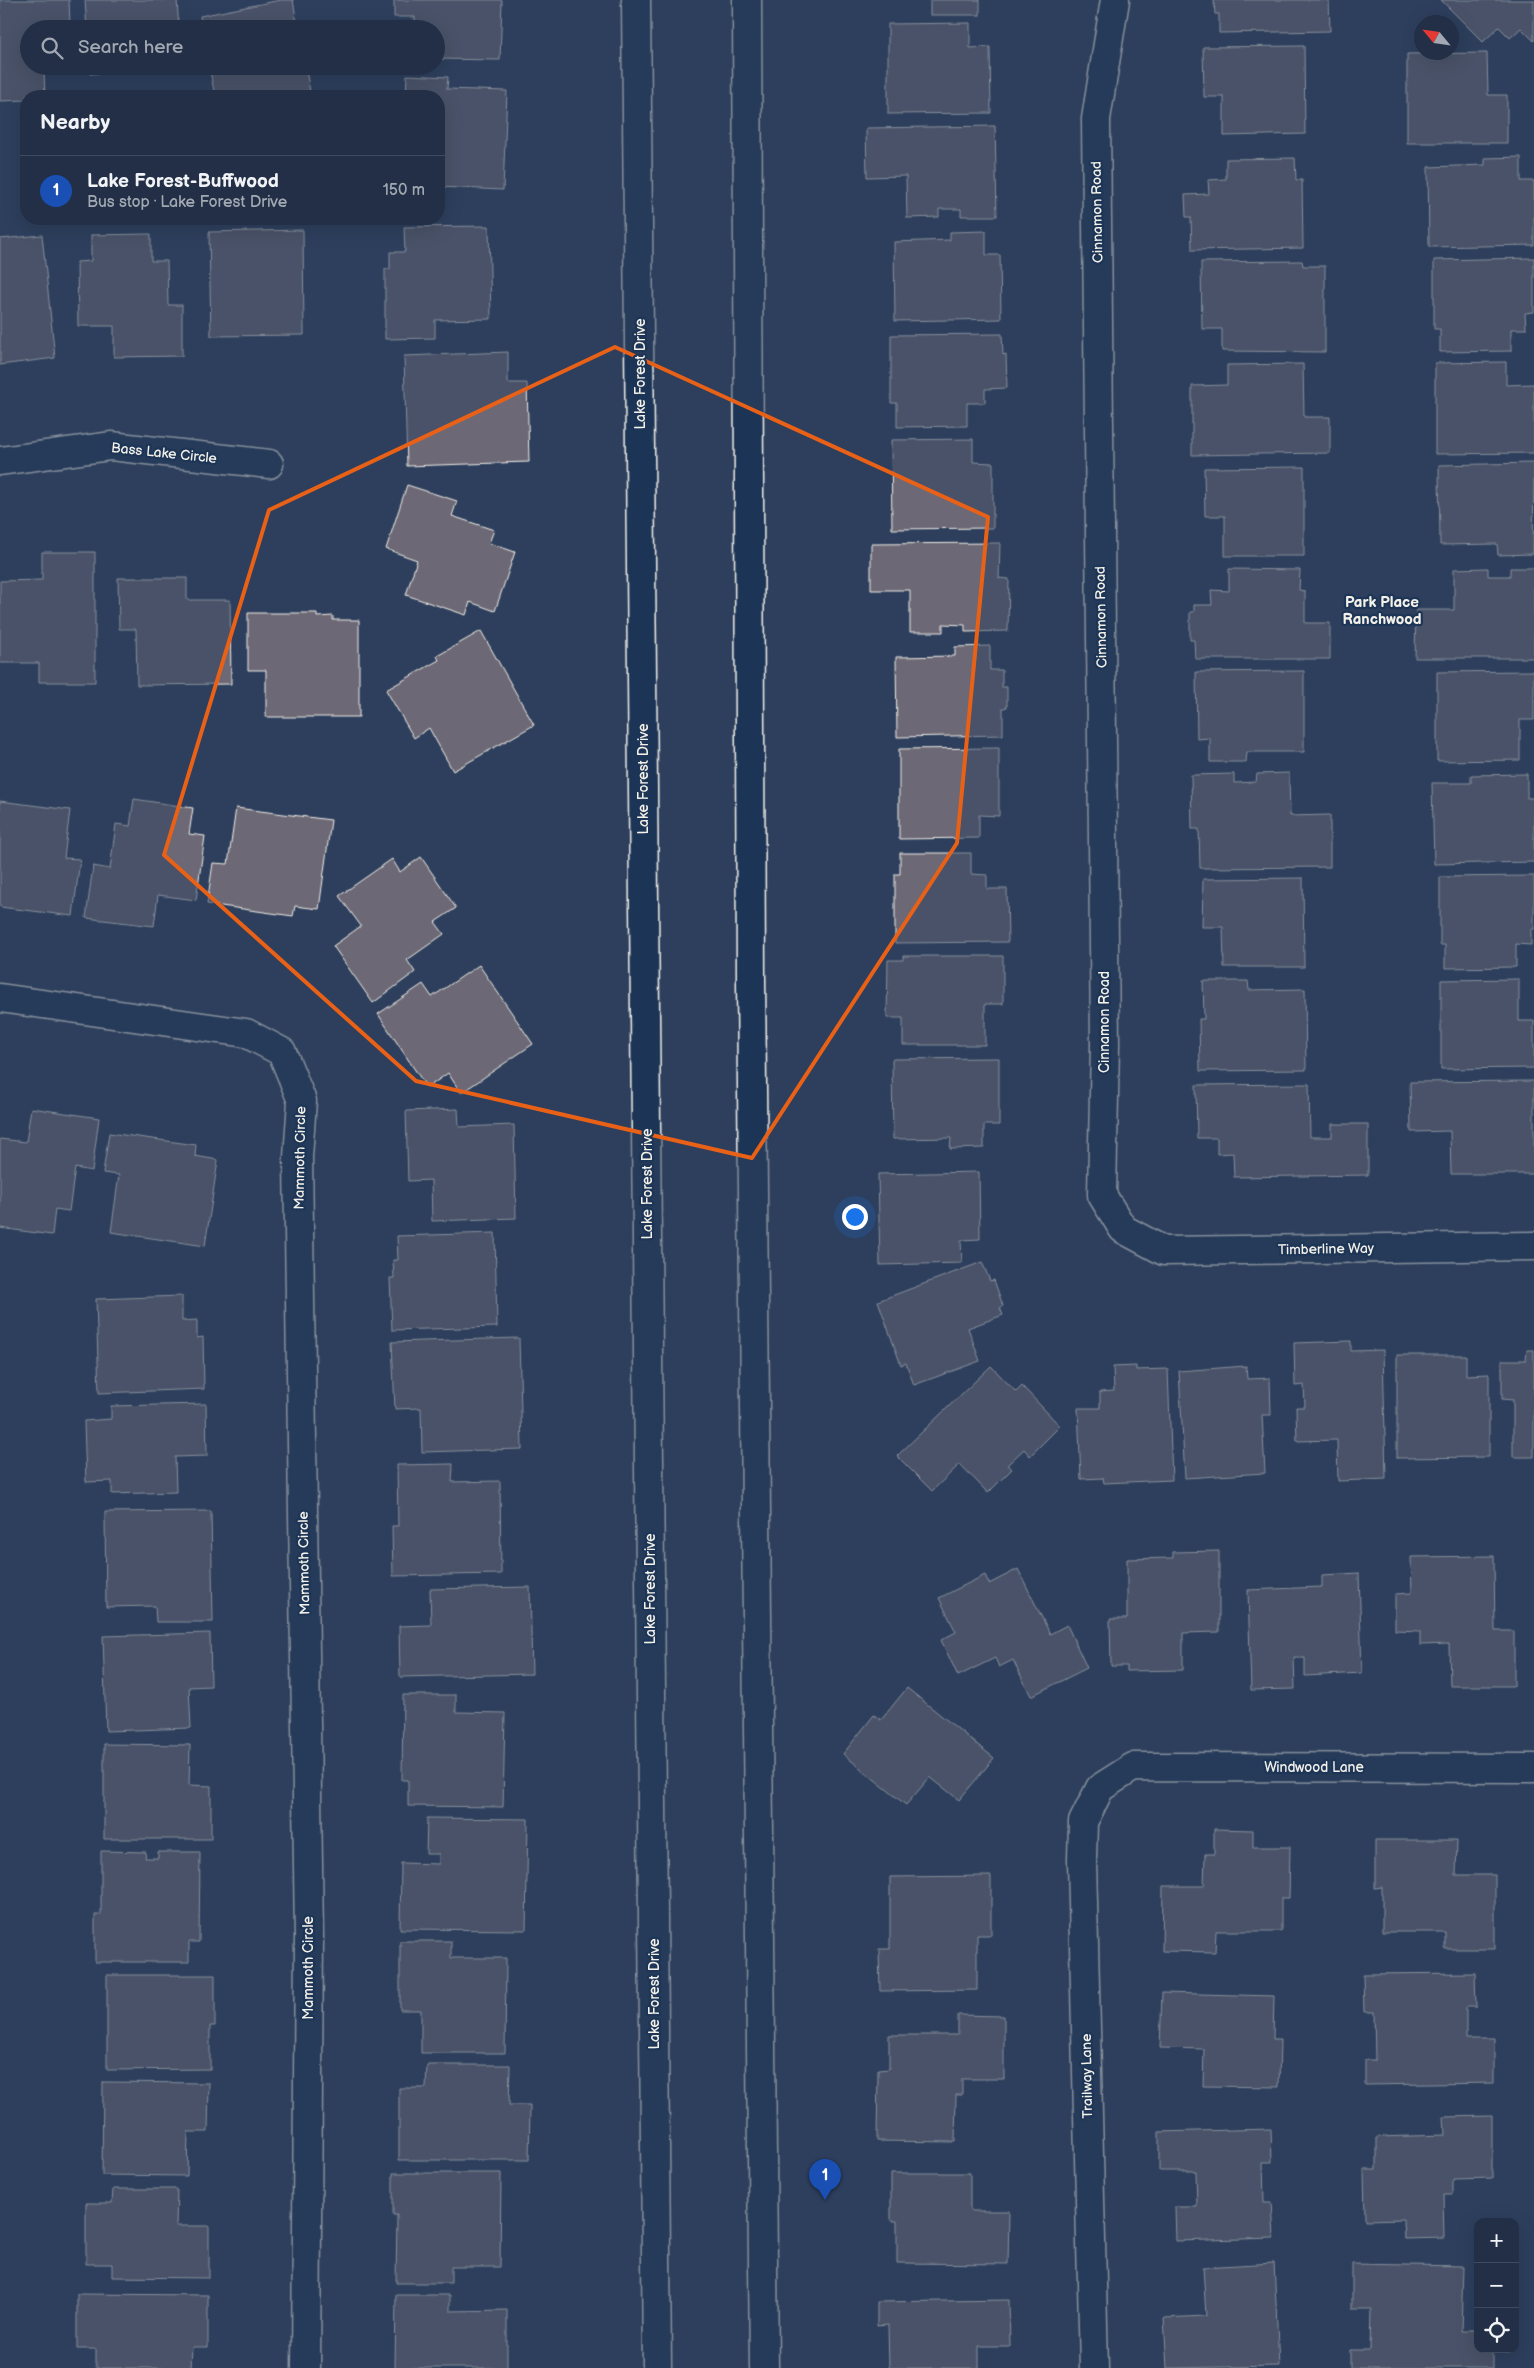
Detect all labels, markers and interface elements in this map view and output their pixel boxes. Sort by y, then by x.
north arrow [1414,15,1459,60]
search box [20,20,445,75]
icon: search [38,34,66,62]
text: Search here [78,36,183,59]
text: Nearby [40,110,110,135]
street label: Cinnamon Road [1088,161,1106,263]
text: Lake Forest-Buffwood [87,170,279,193]
text: 1 [53,181,59,200]
text: 150 m [383,181,425,200]
text: Bus stop · Lake Forest Drive [87,193,287,212]
street label: Lake Forest Drive [632,318,649,430]
street label: Bass Lake Circle [110,439,218,467]
street label: Cinnamon Road [1092,566,1110,668]
district label: Park Place Ranchwood [1342,593,1422,629]
street label: Lake Forest Drive [635,723,652,835]
street label: Cinnamon Road [1096,971,1113,1073]
street label: Mammoth Circle [291,1106,309,1210]
street label: Lake Forest Drive [639,1128,656,1240]
your location [842,1204,868,1230]
street label: Timberline Way [1278,1240,1375,1258]
street label: Mammoth Circle [295,1511,313,1615]
street label: Lake Forest Drive [642,1533,659,1645]
street label: Windwood Lane [1264,1759,1364,1776]
street label: Mammoth Circle [300,1916,317,2020]
street label: Lake Forest Drive [646,1938,663,2050]
street label: Trailway Lane [1078,2033,1096,2119]
pin: 1 [809,2159,841,2200]
map controls [1474,2218,1519,2353]
button: + [1474,2218,1519,2263]
button: − [1474,2263,1519,2308]
button: locate [1474,2308,1519,2353]

